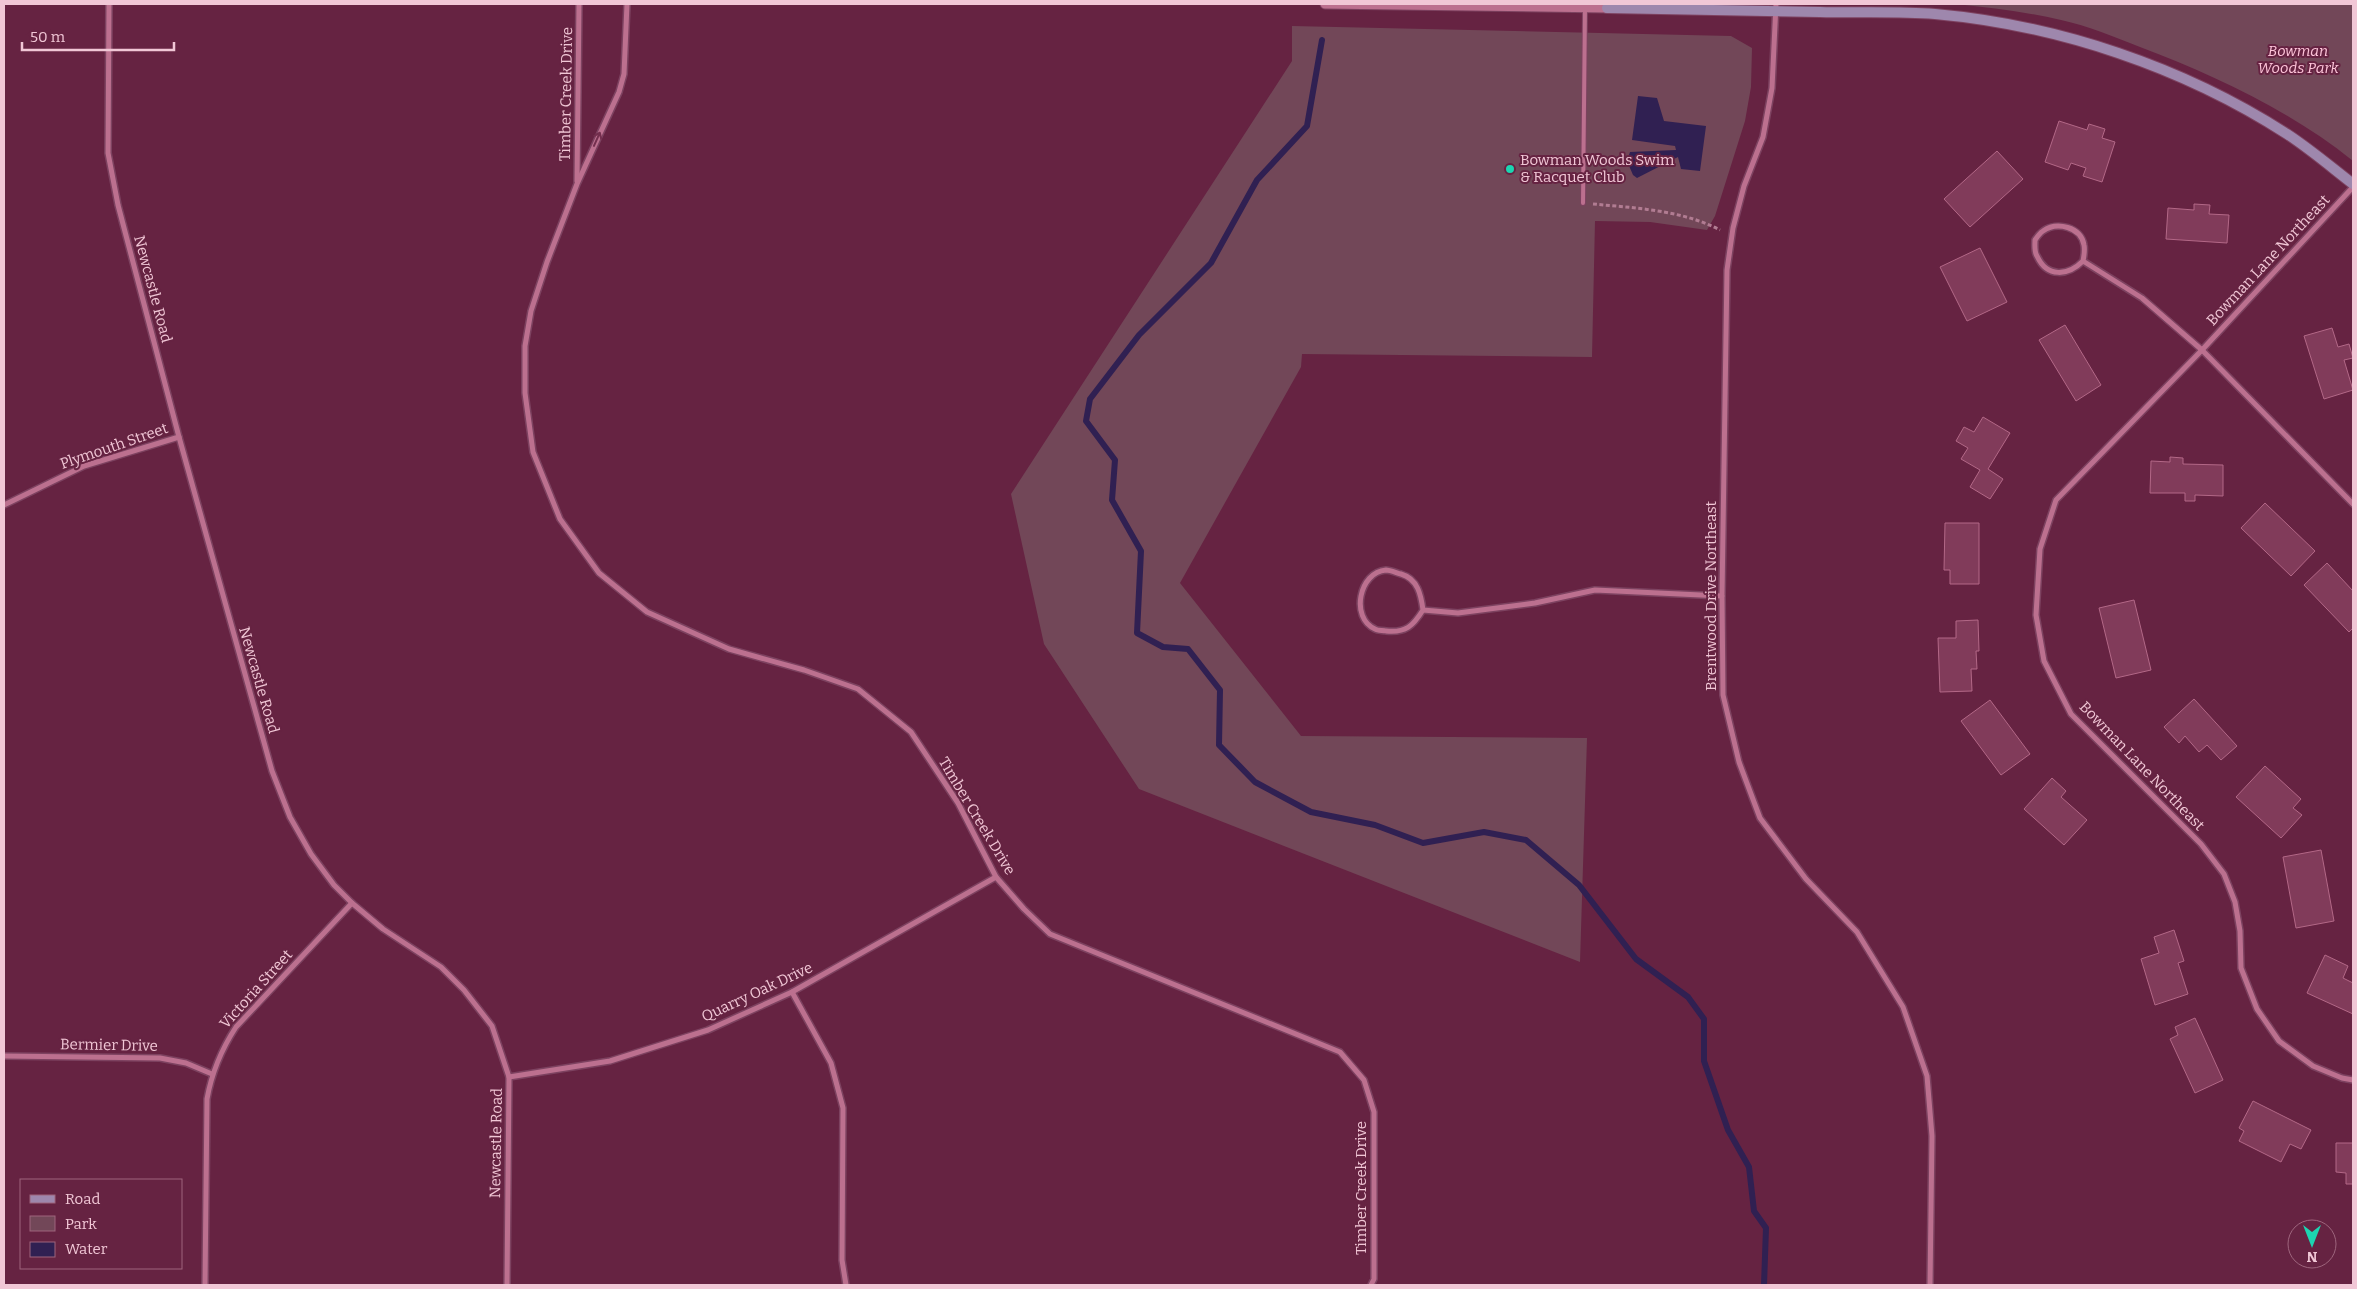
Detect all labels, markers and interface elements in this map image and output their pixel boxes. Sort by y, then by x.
scale bar [22,20,175,52]
street label: Timber Creek Drive [556,27,576,161]
text: 50 m [30,28,66,46]
park label: Bowman Woods Park [2257,42,2339,77]
one-way arrow [593,132,603,147]
place label: Bowman Woods Swim & Racquet Club [1520,151,1675,186]
marker: Bowman Woods Swim & Racquet Club [1504,163,1516,175]
street label: Bowman Lane Northeast [2203,190,2334,329]
street label: Newcastle Road [130,233,176,345]
street label: Plymouth Street [58,419,171,473]
street label: Brentwood Drive Northeast [1702,500,1720,691]
street label: Newcastle Road [235,625,283,736]
street label: Bowman Lane Northeast [2076,698,2209,835]
street label: Timber Creek Drive [935,754,1019,878]
street label: Victoria Street [216,945,296,1032]
street label: Quarry Oak Drive [699,958,815,1026]
street label: Bermier Drive [60,1035,158,1055]
street label: Newcastle Road [486,1088,506,1198]
street label: Timber Creek Drive [1352,1121,1370,1255]
legend [20,1179,182,1269]
text: Road [65,1190,100,1208]
text: Park [65,1215,97,1233]
north arrow [2287,1219,2337,1269]
text: Water [65,1240,108,1258]
text: N [2306,1248,2317,1265]

